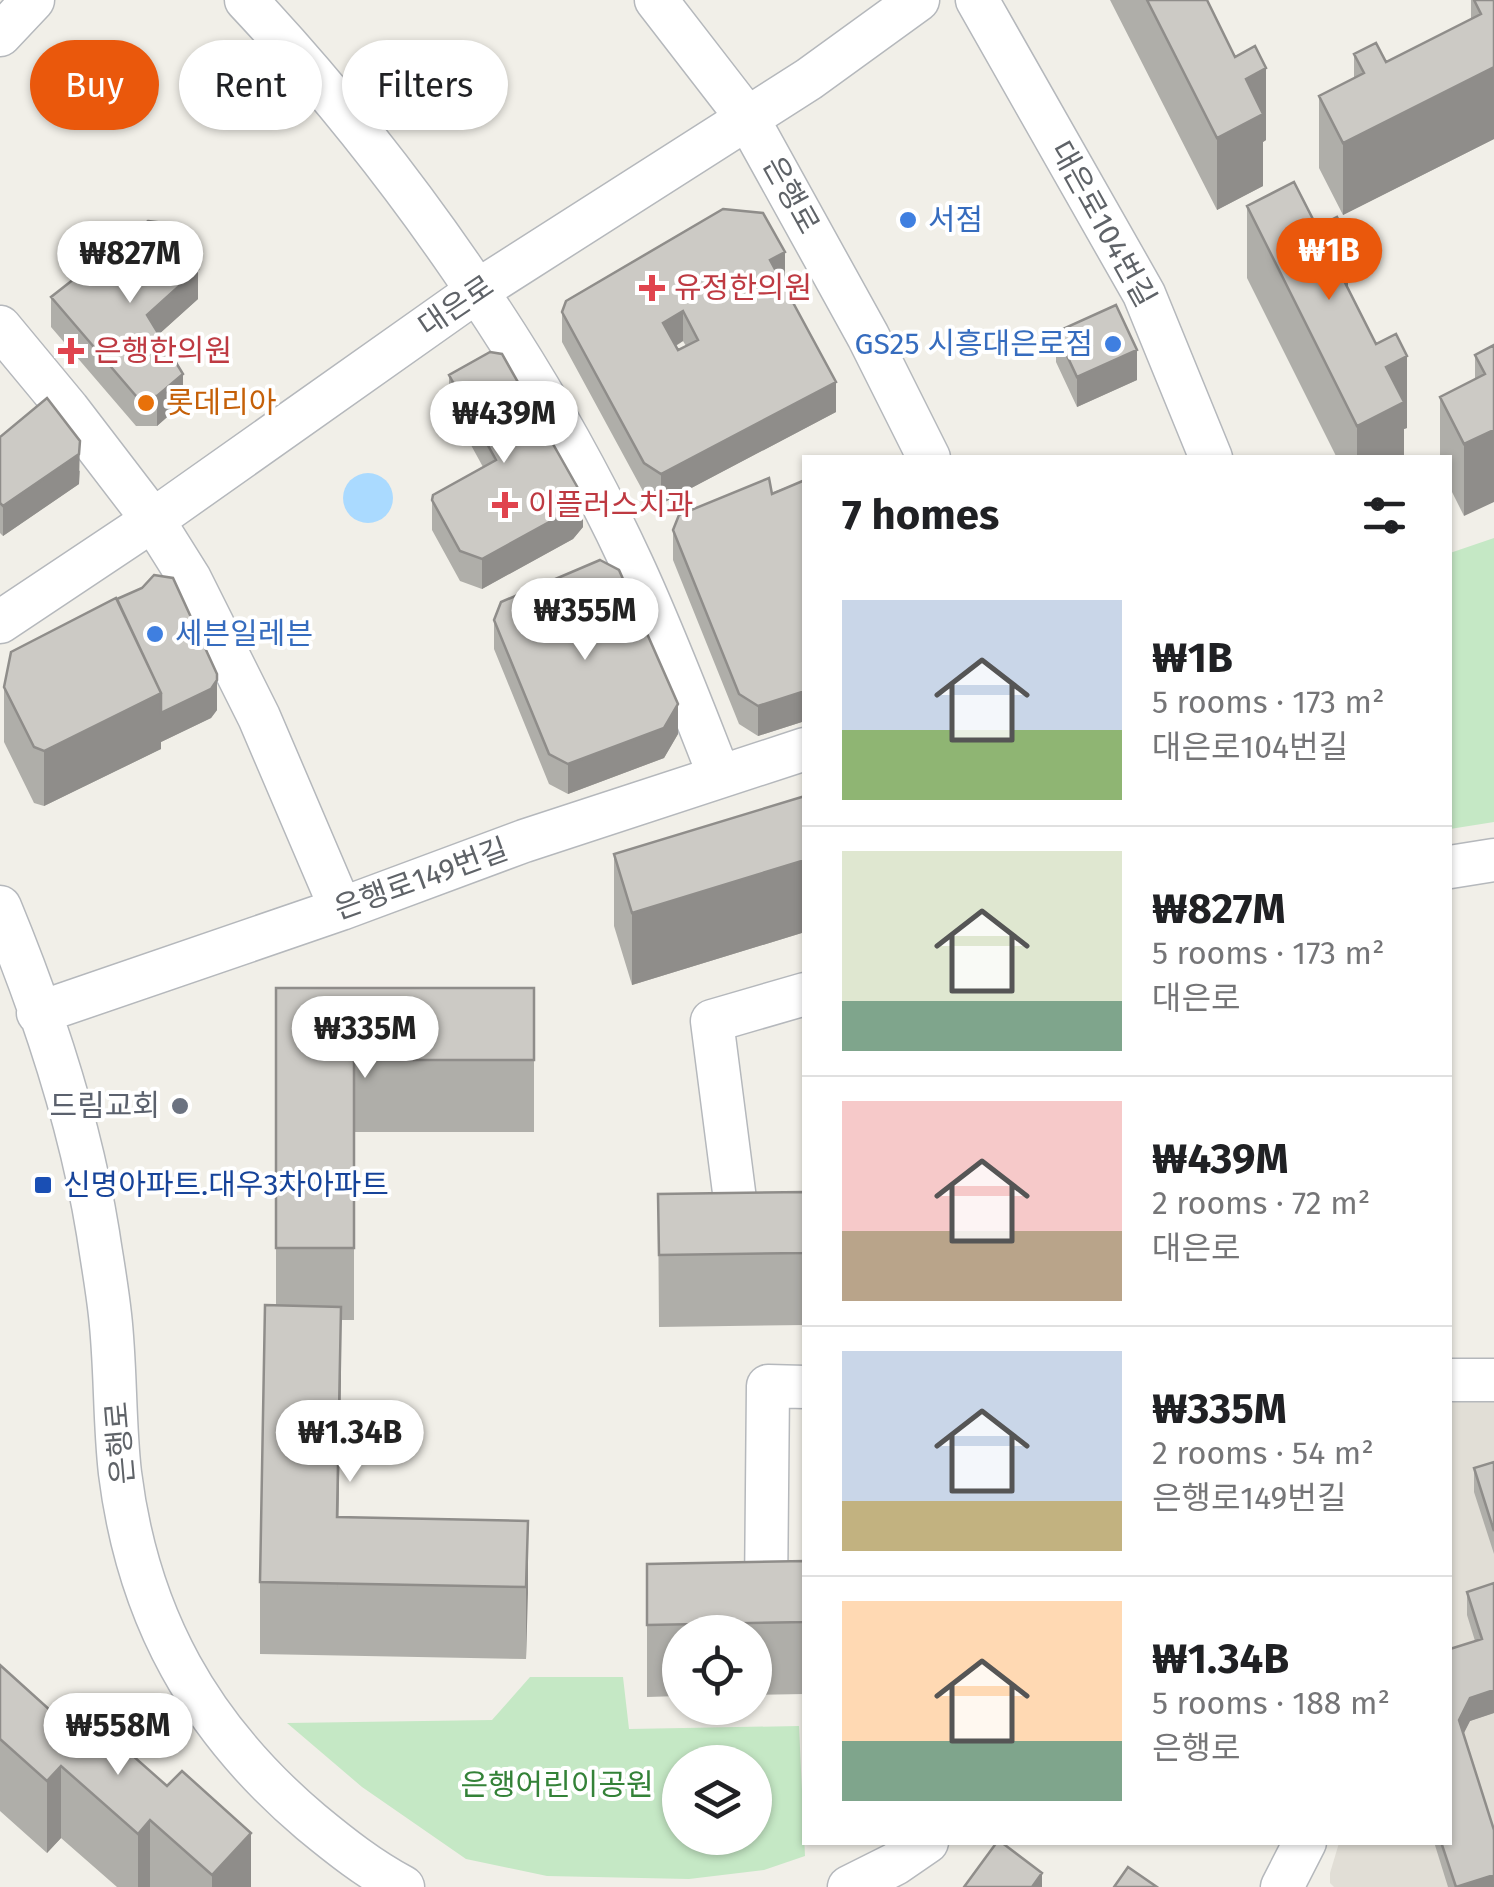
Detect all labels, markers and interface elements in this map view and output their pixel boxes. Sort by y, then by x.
chip: Buy [30,40,159,130]
chip: Rent [179,40,322,130]
chip: Filters [342,40,508,130]
street label: 대은로104번길 [1043,135,1163,313]
street label: 은행로 [755,150,827,240]
place label: 서점 [928,202,983,238]
marker: 서점 [897,209,919,231]
pin: ₩1B [1281,218,1377,303]
pin: ₩827M [60,221,200,306]
text: ₩1B [1298,231,1360,269]
text: ₩827M [79,234,181,272]
street label: 대은로 [412,268,500,344]
place label: 유정한의원 [674,270,812,306]
marker: 유정한의원 [639,275,665,301]
place label: GS25 시흥대은로점 [855,326,1093,362]
place label: 은행한의원 [94,333,232,369]
marker: GS25 시흥대은로점 [1102,333,1124,355]
marker: 은행한의원 [58,338,84,364]
pin: ₩439M [434,381,574,466]
place label: 롯데리아 [166,385,277,421]
marker: 롯데리아 [135,392,157,414]
text: ₩439M [452,394,556,432]
place label: 이플러스치과 [528,487,694,523]
icon: filters [1357,488,1412,543]
text: 7 homes [842,490,999,540]
marker: 이플러스치과 [492,492,518,518]
pin: ₩355M [515,578,655,663]
text: ₩355M [534,591,636,629]
place label: 세븐일레븐 [175,616,313,652]
marker: 세븐일레븐 [144,623,166,645]
text: ₩1B [1152,633,1233,683]
icon: home [922,640,1042,760]
text: 5 rooms · 173 m² [1152,683,1385,721]
text: 대은로104번길 [1152,728,1348,766]
street label: 은행로149번길 [329,831,513,927]
text: ₩827M [1152,884,1285,934]
icon: home [922,891,1042,1011]
text: 5 rooms · 173 m² [1152,934,1385,972]
text: 대은로 [1152,979,1240,1017]
pin: ₩335M [295,996,435,1081]
text: ₩335M [314,1009,416,1047]
place label: 드림교회 [50,1088,160,1124]
marker: 드림교회 [169,1095,191,1117]
text: ₩439M [1152,1134,1288,1184]
icon: home [922,1141,1042,1261]
place label: 신명아파트.대우3차아파트 [63,1167,389,1203]
marker: 신명아파트.대우3차아파트 [32,1174,54,1196]
text: 2 rooms · 72 m² [1152,1184,1370,1222]
text: 대은로 [1152,1229,1240,1267]
text: ₩335M [1152,1384,1287,1434]
icon: home [922,1391,1042,1511]
street label: 은행로 [98,1400,142,1486]
pin: ₩1.34B [269,1400,431,1485]
text: ₩1.34B [298,1413,402,1451]
text: 2 rooms · 54 m² [1152,1434,1374,1472]
text: 은행로149번길 [1152,1479,1346,1517]
map controls [662,1615,772,1855]
button: locate [662,1615,772,1725]
text: ₩1.34B [1152,1634,1289,1684]
icon: home [922,1641,1042,1761]
text: 5 rooms · 188 m² [1152,1684,1390,1722]
pin: ₩558M [48,1693,188,1778]
text: ₩558M [66,1706,170,1744]
text: 은행로 [1152,1729,1240,1767]
button: layers [662,1745,772,1855]
park label: 은행어린이공원 [460,1767,654,1803]

